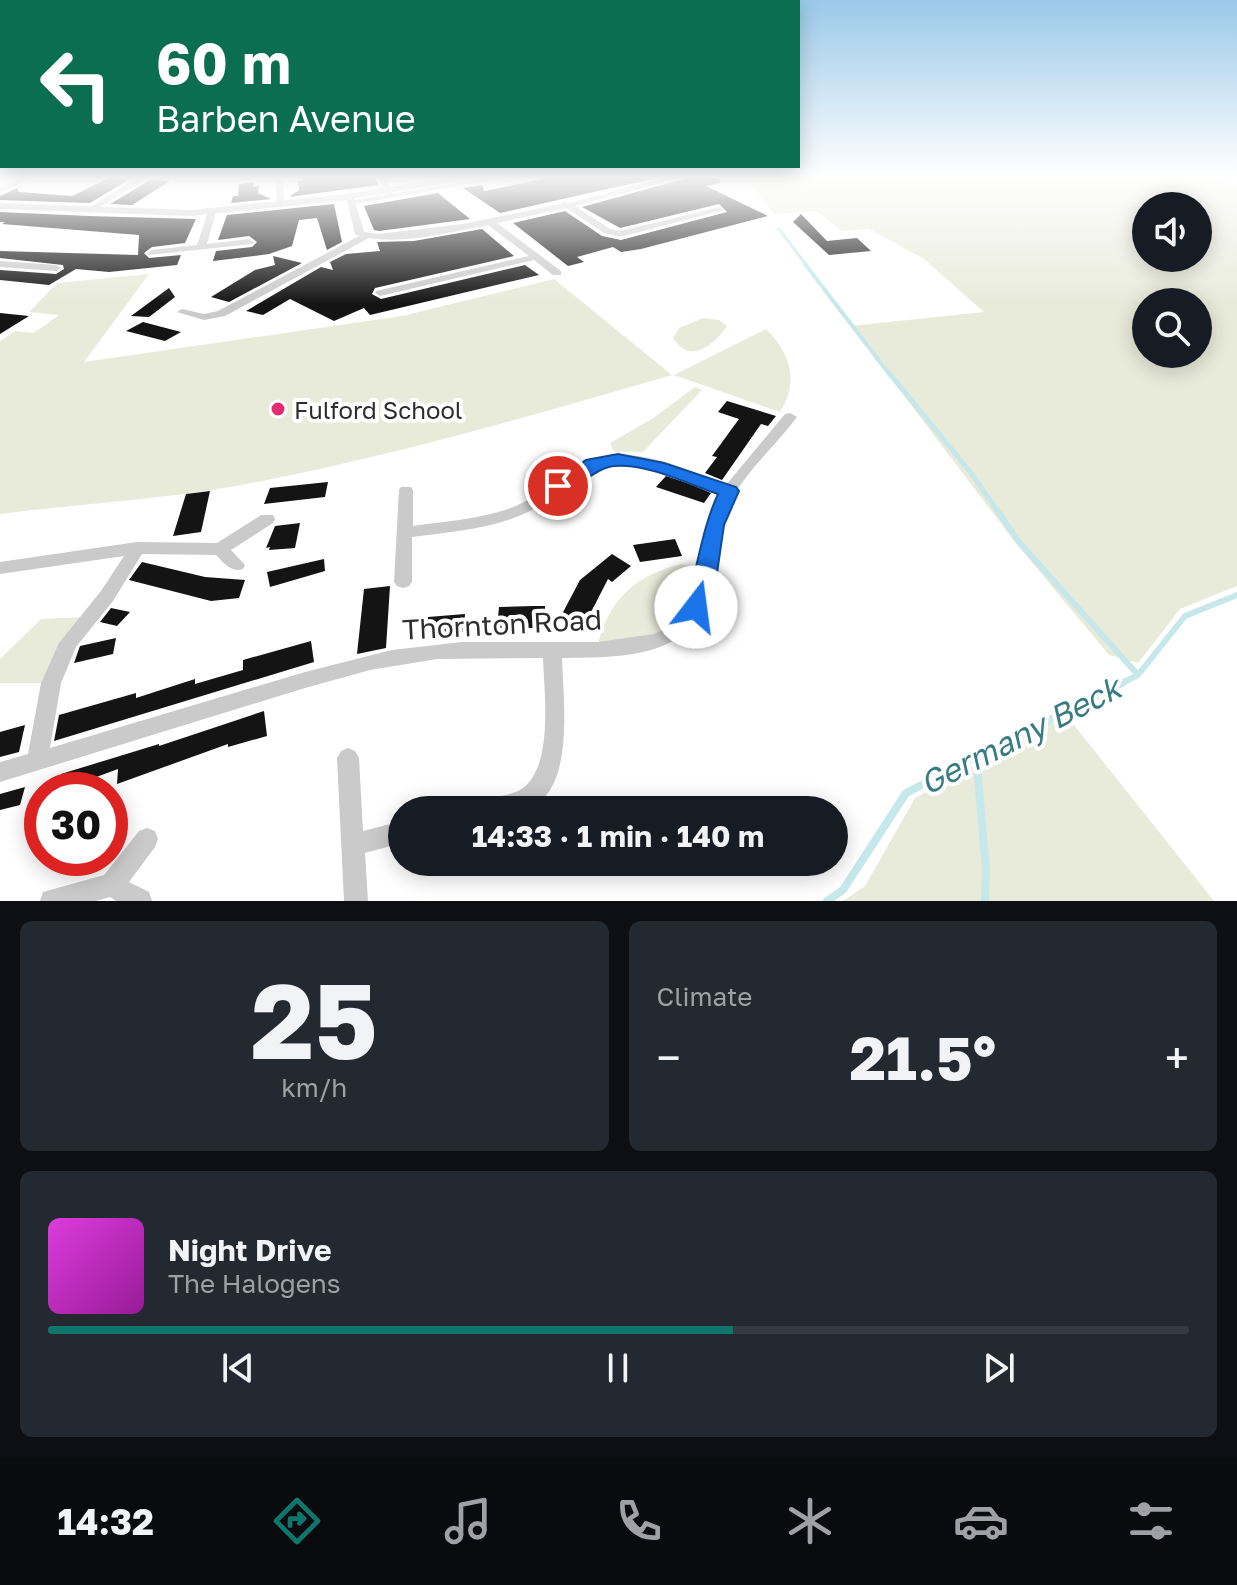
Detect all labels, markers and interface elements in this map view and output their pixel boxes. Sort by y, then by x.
text: 60 m [156,29,291,96]
icon: left [24,32,128,136]
text: Barben Avenue [156,97,416,140]
map controls [1132,192,1212,368]
button: sound [1132,192,1212,272]
button: search [1132,288,1212,368]
place label: Fulford School [294,395,462,424]
marker: Fulford School [269,400,287,418]
pin [524,452,592,520]
icon: arrive [536,464,580,508]
position arrow [654,565,738,649]
street label: Thornton Road [401,602,603,646]
water label: Germany Beck [913,667,1129,802]
speed limit sign: 30 [24,772,128,876]
text: 14:33 · 1 min · 140 m [472,818,764,854]
text: 25 [251,957,378,1082]
text: Climate [657,981,752,1012]
text: 21.5° [849,1021,996,1093]
text: − [657,1031,681,1084]
text: + [1165,1031,1189,1084]
text: km/h [281,1072,347,1103]
text: Night Drive [168,1232,332,1268]
text: The Halogens [168,1268,341,1299]
icon: previous [216,1346,260,1390]
icon: pause [596,1346,640,1390]
icon: next [977,1346,1021,1390]
icon: directions [269,1493,325,1549]
icon: music [440,1493,496,1549]
icon: phone [611,1493,667,1549]
icon: climate [782,1493,838,1549]
icon: car [953,1493,1009,1549]
icon: filters [1123,1493,1179,1549]
text: 14:32 [57,1500,154,1543]

